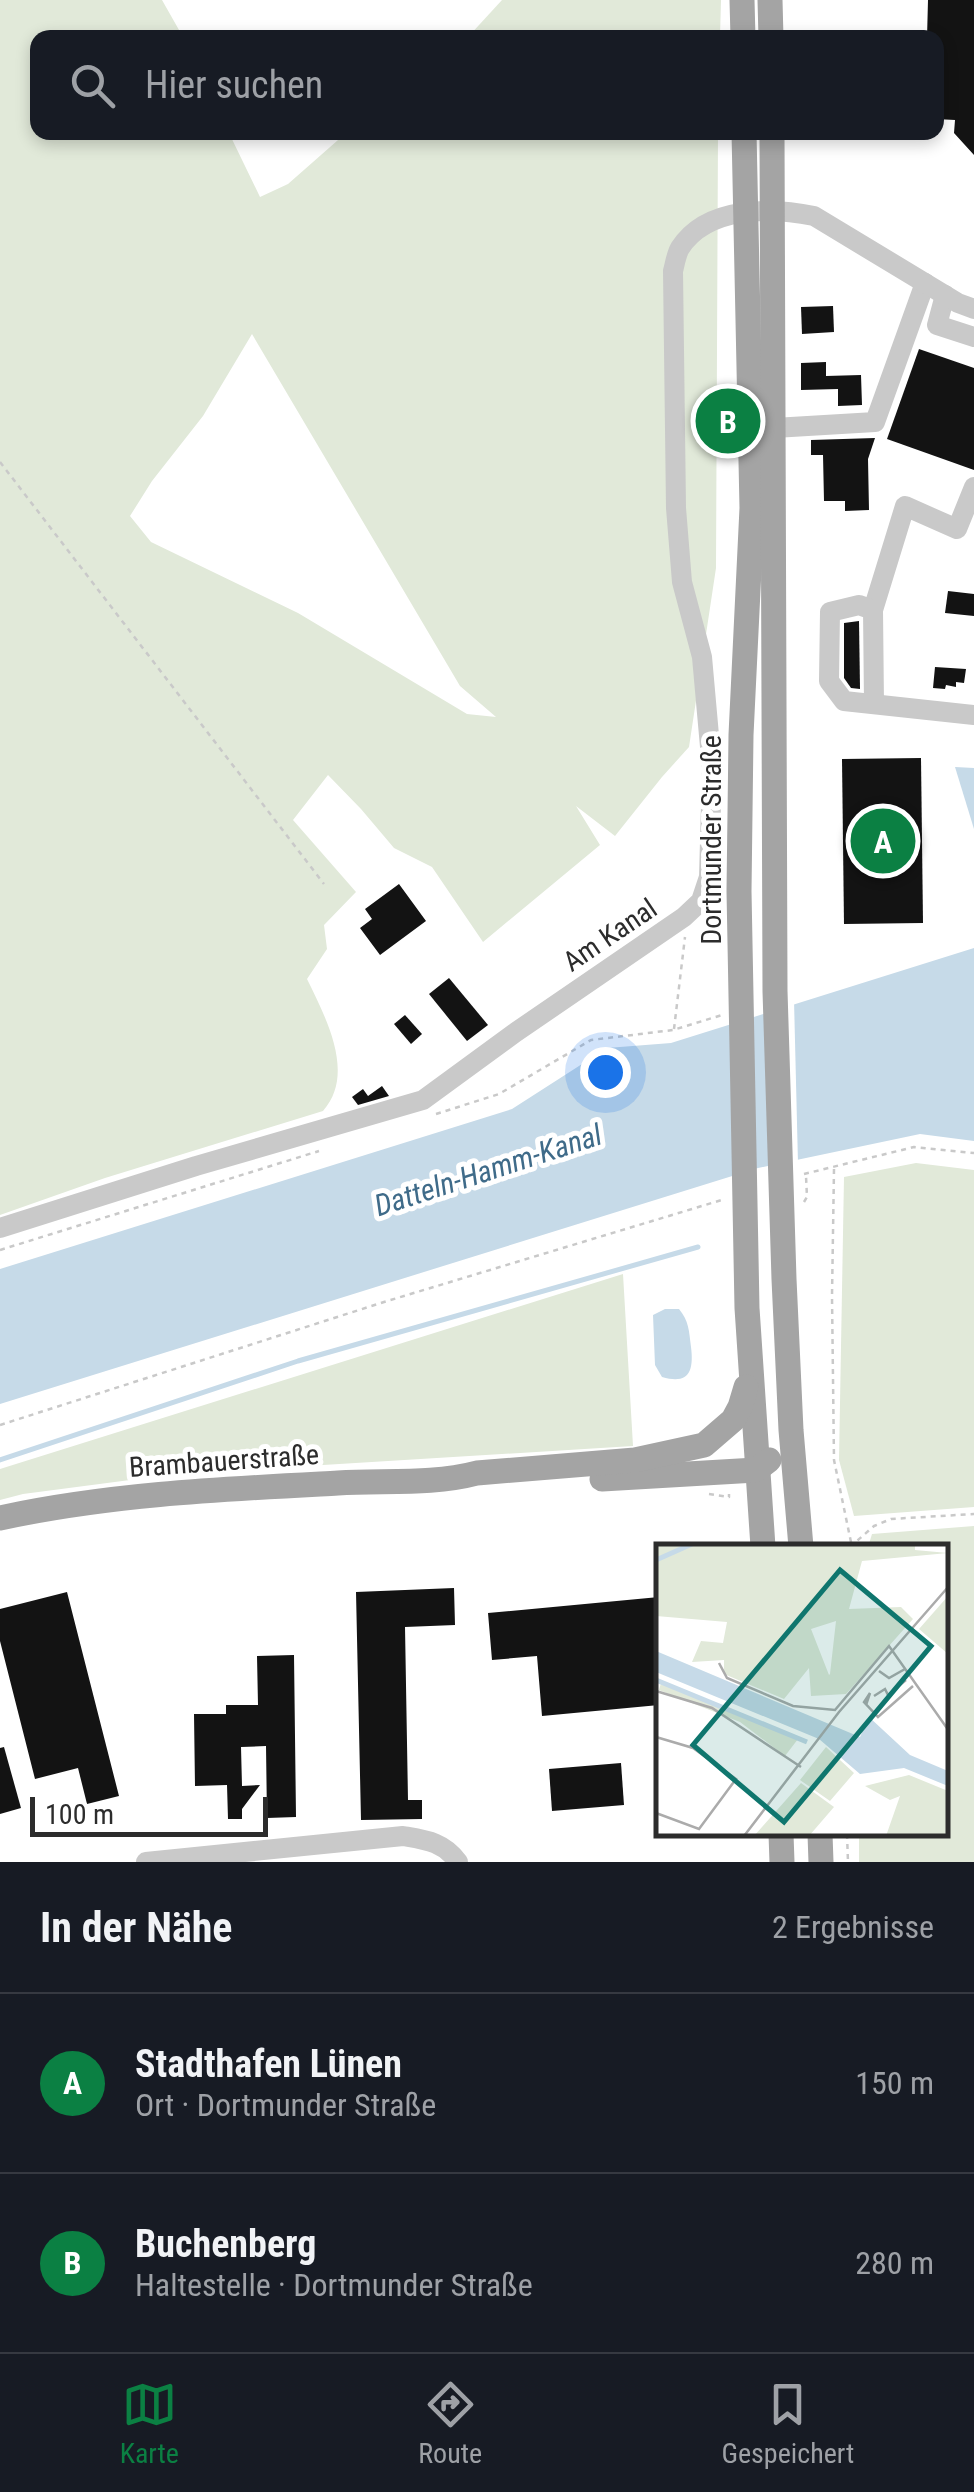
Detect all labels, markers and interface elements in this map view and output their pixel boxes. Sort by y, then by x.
search box [30,30,944,140]
icon: search [65,58,120,113]
text: Hier suchen [145,63,323,107]
pin: B [696,384,760,458]
street label: Dortmunder Straße [695,735,728,945]
pin: A [850,804,916,878]
street label: Am Kanal [557,892,663,978]
your location [580,1047,631,1098]
water label: Datteln-Hamm-Kanal [370,1117,606,1223]
street label: Brambauerstraße [128,1438,320,1484]
inset map [656,1544,949,1837]
scale bar [30,1792,268,1836]
text: 100 m [45,1798,114,1831]
text: In der Nähe [40,1903,232,1952]
text: 2 Ergebnisse [772,1908,934,1946]
text: Stadthafen Lünen [135,2042,402,2086]
text: A [63,2064,82,2102]
text: 150 m [855,2064,934,2102]
text: Ort · Dortmunder Straße [135,2086,436,2124]
text: Buchenberg [135,2222,316,2266]
text: B [64,2244,81,2282]
text: 280 m [855,2244,934,2282]
text: Haltestelle · Dortmunder Straße [135,2266,533,2304]
tab: Karte [120,2377,179,2470]
tab: Route [418,2377,482,2470]
tab: Gespeichert [721,2377,854,2470]

